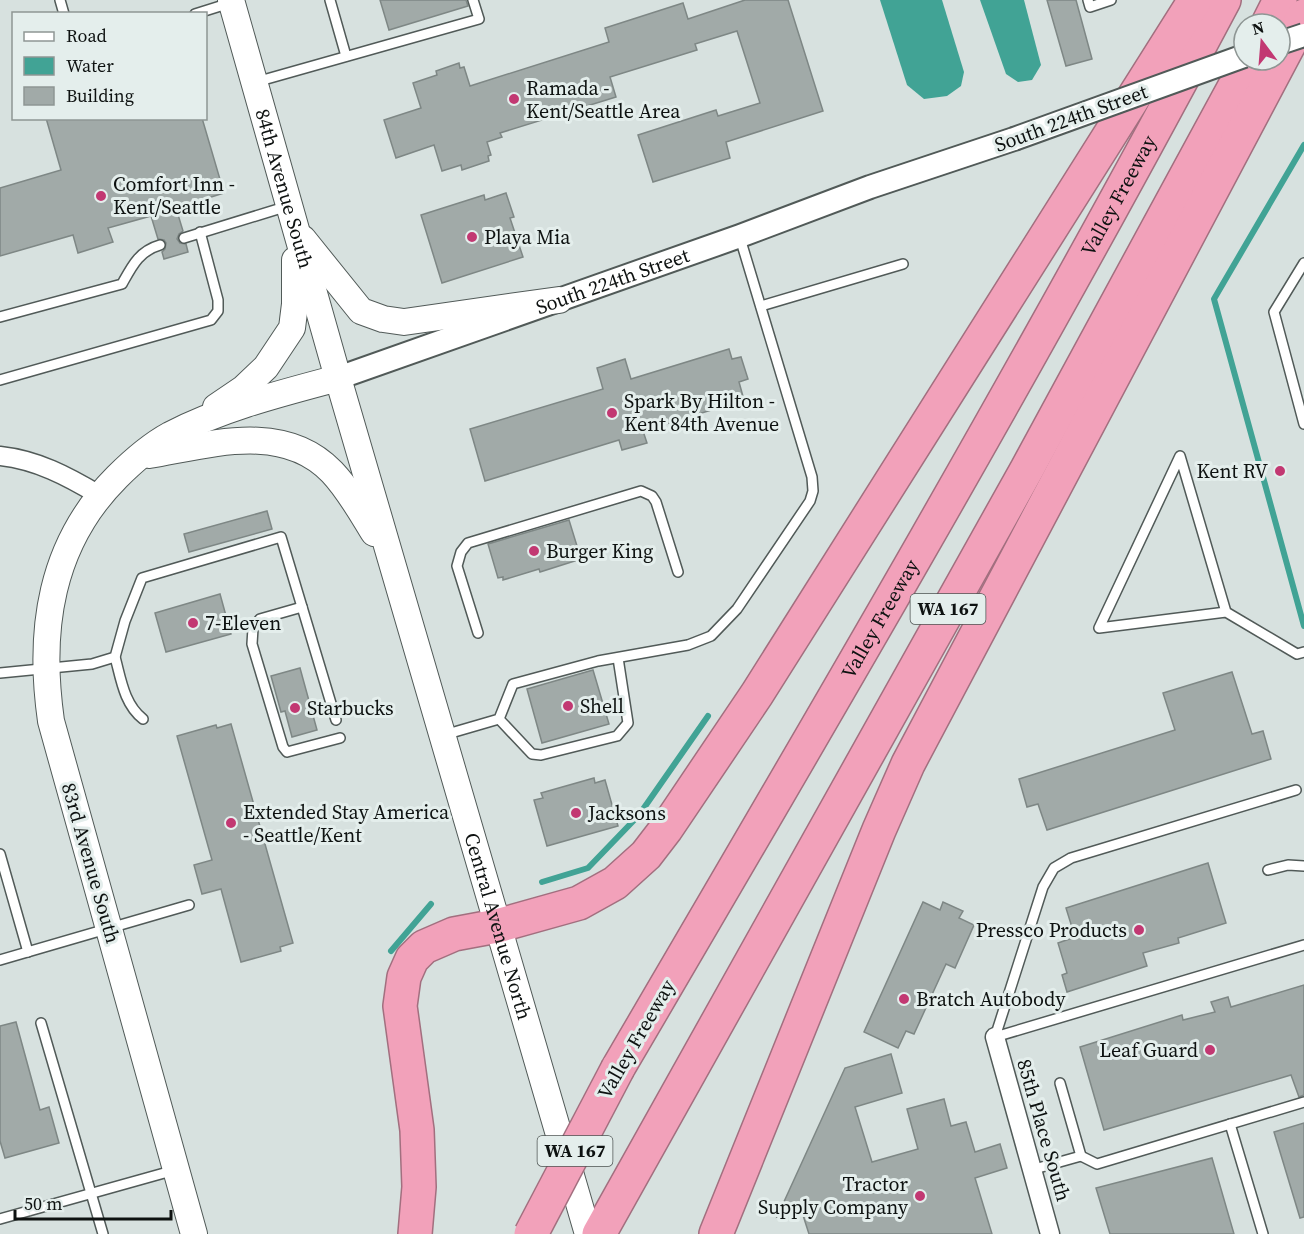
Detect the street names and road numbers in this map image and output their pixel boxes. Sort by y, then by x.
street label: South 224th Street [991,77,1152,159]
street label: 84th Avenue South [248,105,320,272]
street label: Valley Freeway [1074,129,1163,261]
street label: South 224th Street [532,241,693,321]
street label: Valley Freeway [834,553,926,684]
road number: WA 167 [910,594,986,624]
street label: 83rd Avenue South [55,779,127,947]
street label: Central Avenue North [458,829,539,1023]
street label: Valley Freeway [590,973,682,1104]
street label: 85th Place South [1010,1056,1078,1204]
road number: WA 167 [538,1136,612,1166]

